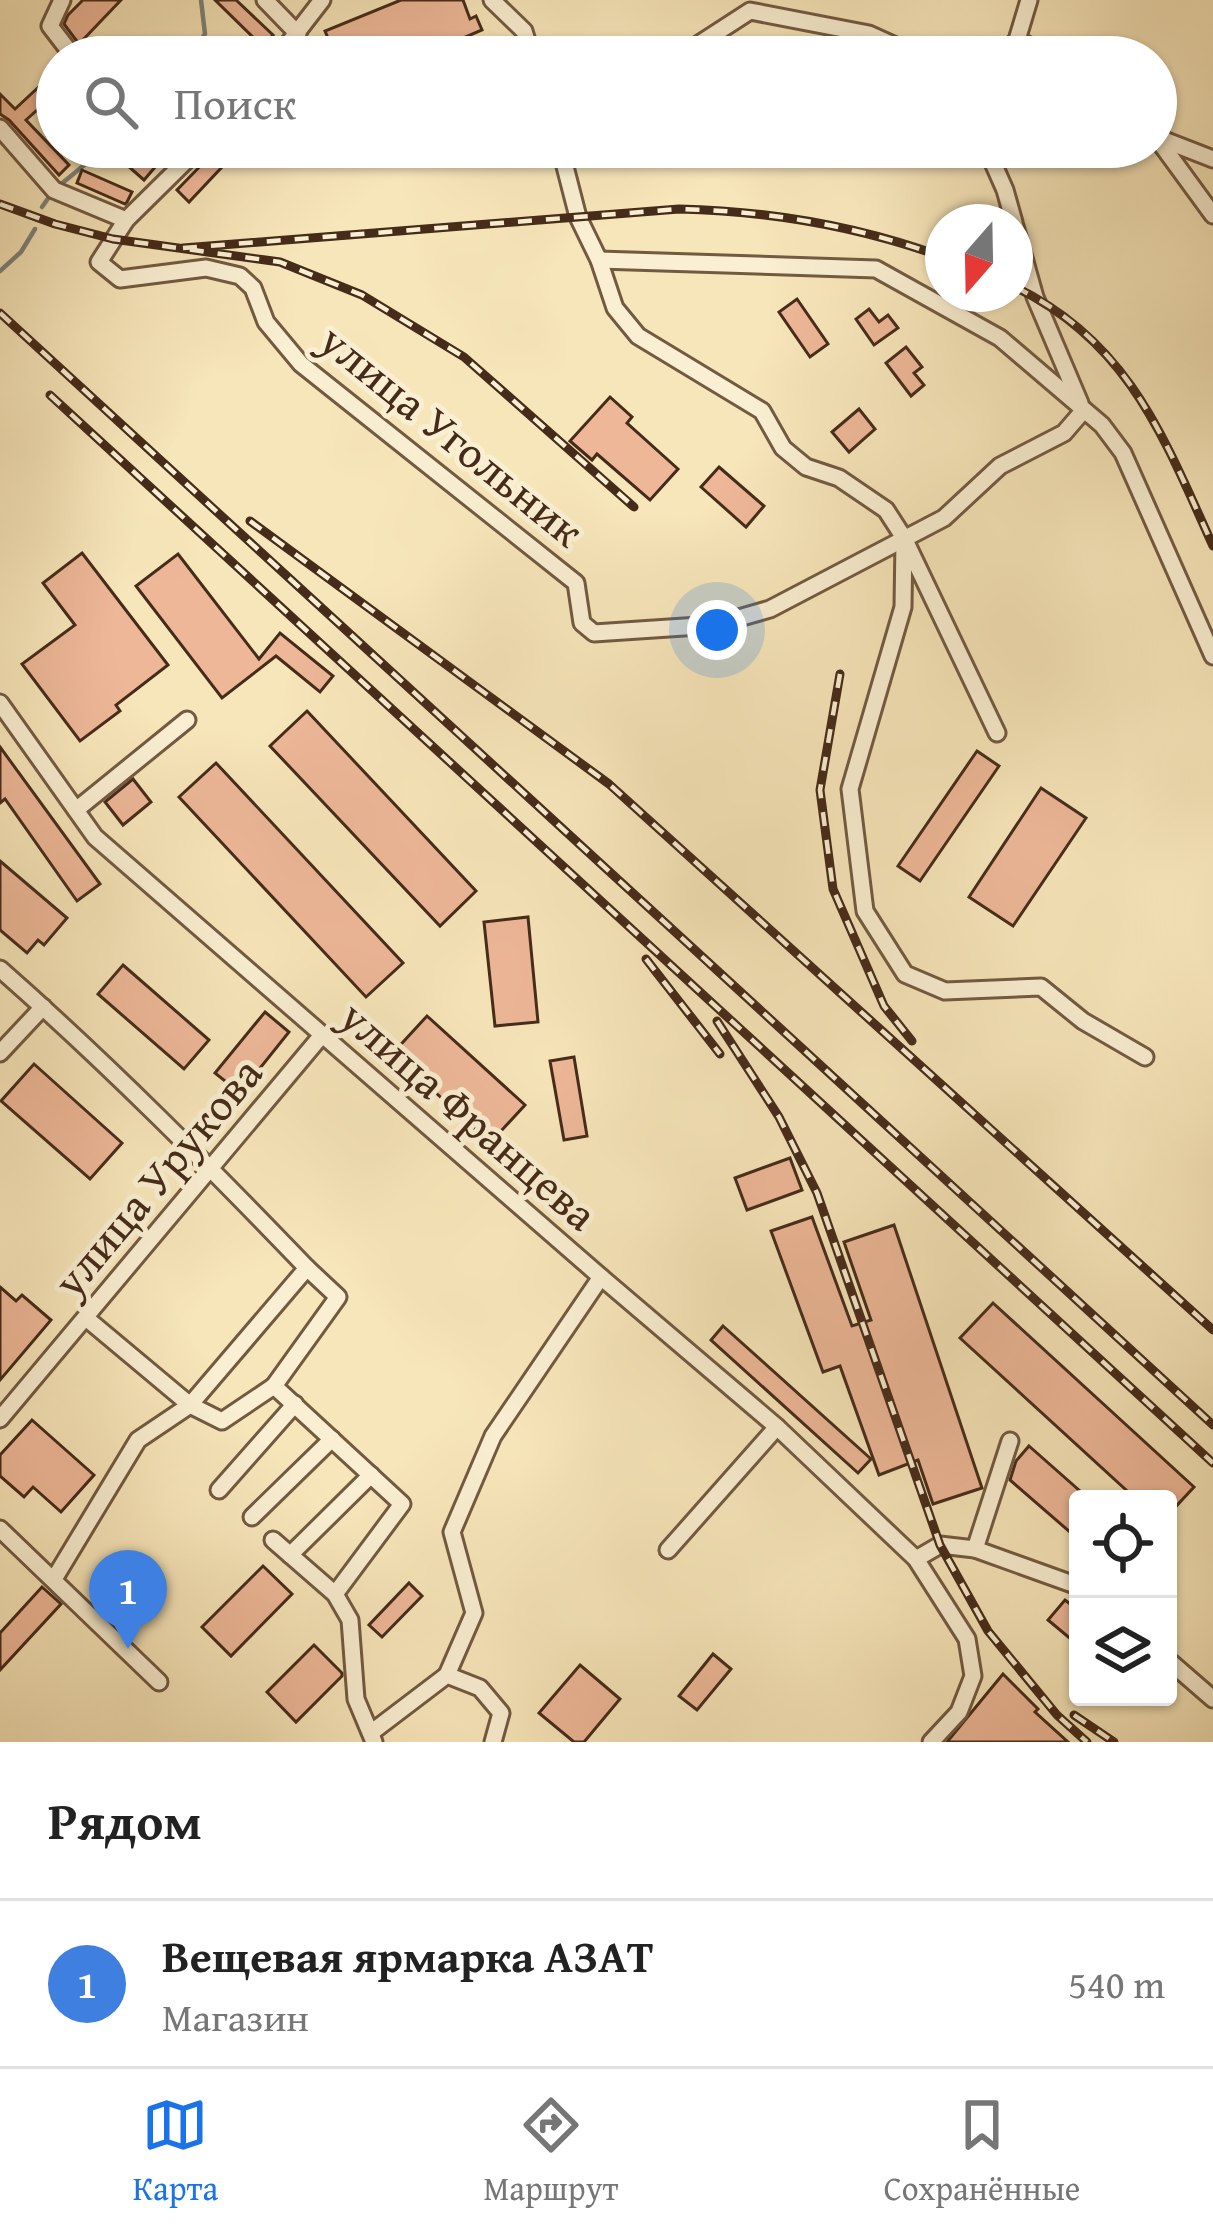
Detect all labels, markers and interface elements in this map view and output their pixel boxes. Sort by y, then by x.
search box [36,36,1177,168]
icon: search [78,69,144,135]
text: Поиск [174,70,296,135]
north arrow [925,204,1033,312]
street label: улица Угольник [305,307,599,562]
your location [687,600,747,660]
street label: улица Францева [326,984,613,1245]
street label: улица Урукова [36,1042,277,1312]
map controls [1069,1490,1177,1706]
button: locate [1069,1490,1177,1598]
pin: 1 [89,1550,167,1649]
button: layers [1069,1598,1177,1706]
text: Рядом [48,1783,202,1858]
text: Вещевая ярмарка АЗАТ [162,1923,654,1988]
text: 1 [77,1955,97,2012]
text: 540 m [1068,1955,1165,2012]
text: Магазин [162,1988,309,2045]
tab: Карта [133,2092,218,2212]
tab: Маршрут [483,2092,618,2212]
tab: Сохранённые [884,2092,1080,2212]

